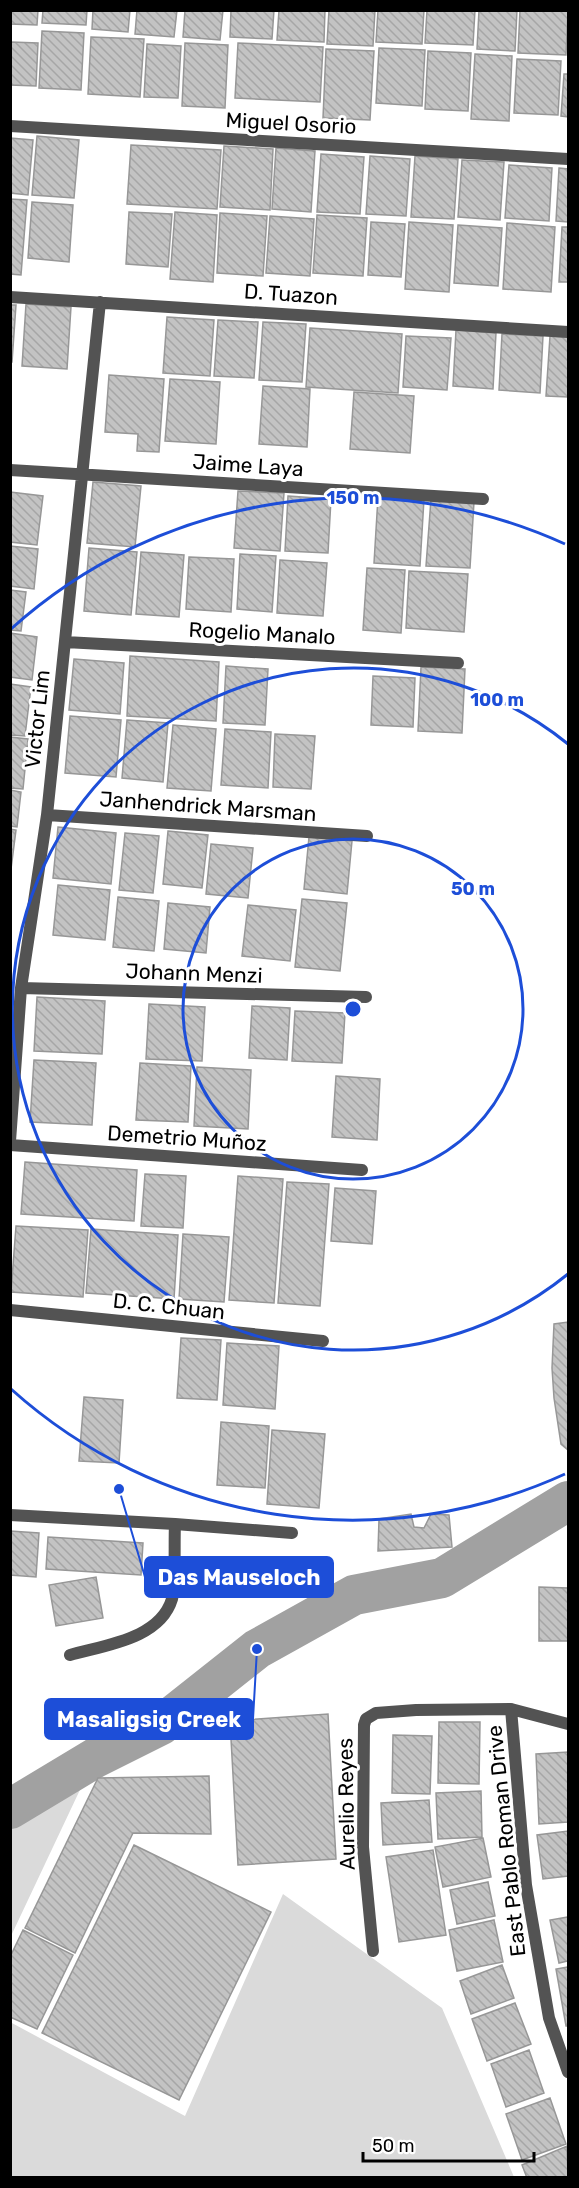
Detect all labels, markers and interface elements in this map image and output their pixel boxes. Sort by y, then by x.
street label: Miguel Osorio [225,107,357,139]
street label: D. Tuazon [243,278,339,310]
street label: Jaime Laya [192,449,304,481]
text: 150 m [326,487,380,509]
street label: Rogelio Manalo [188,617,336,649]
street label: Victor Lim [19,669,55,769]
text: 100 m [470,689,524,711]
street label: Janhendrick Marsman [99,786,317,826]
text: 50 m [451,878,495,900]
street label: Johann Menzi [125,958,263,988]
centre of rings [343,999,363,1019]
street label: Demetrio Muñoz [106,1120,268,1156]
street label: D. C. Chuan [112,1288,226,1324]
callout: Das Mauseloch [145,1557,333,1597]
text: Das Mauseloch [157,1564,321,1591]
callout: Masaligsig Creek [45,1699,253,1739]
text: Masaligsig Creek [57,1706,241,1733]
street label: East Pablo Roman Drive [481,1724,531,1958]
street label: Aurelio Reyes [332,1738,360,1870]
scale bar [363,2125,534,2163]
text: 50 m [372,2135,415,2157]

